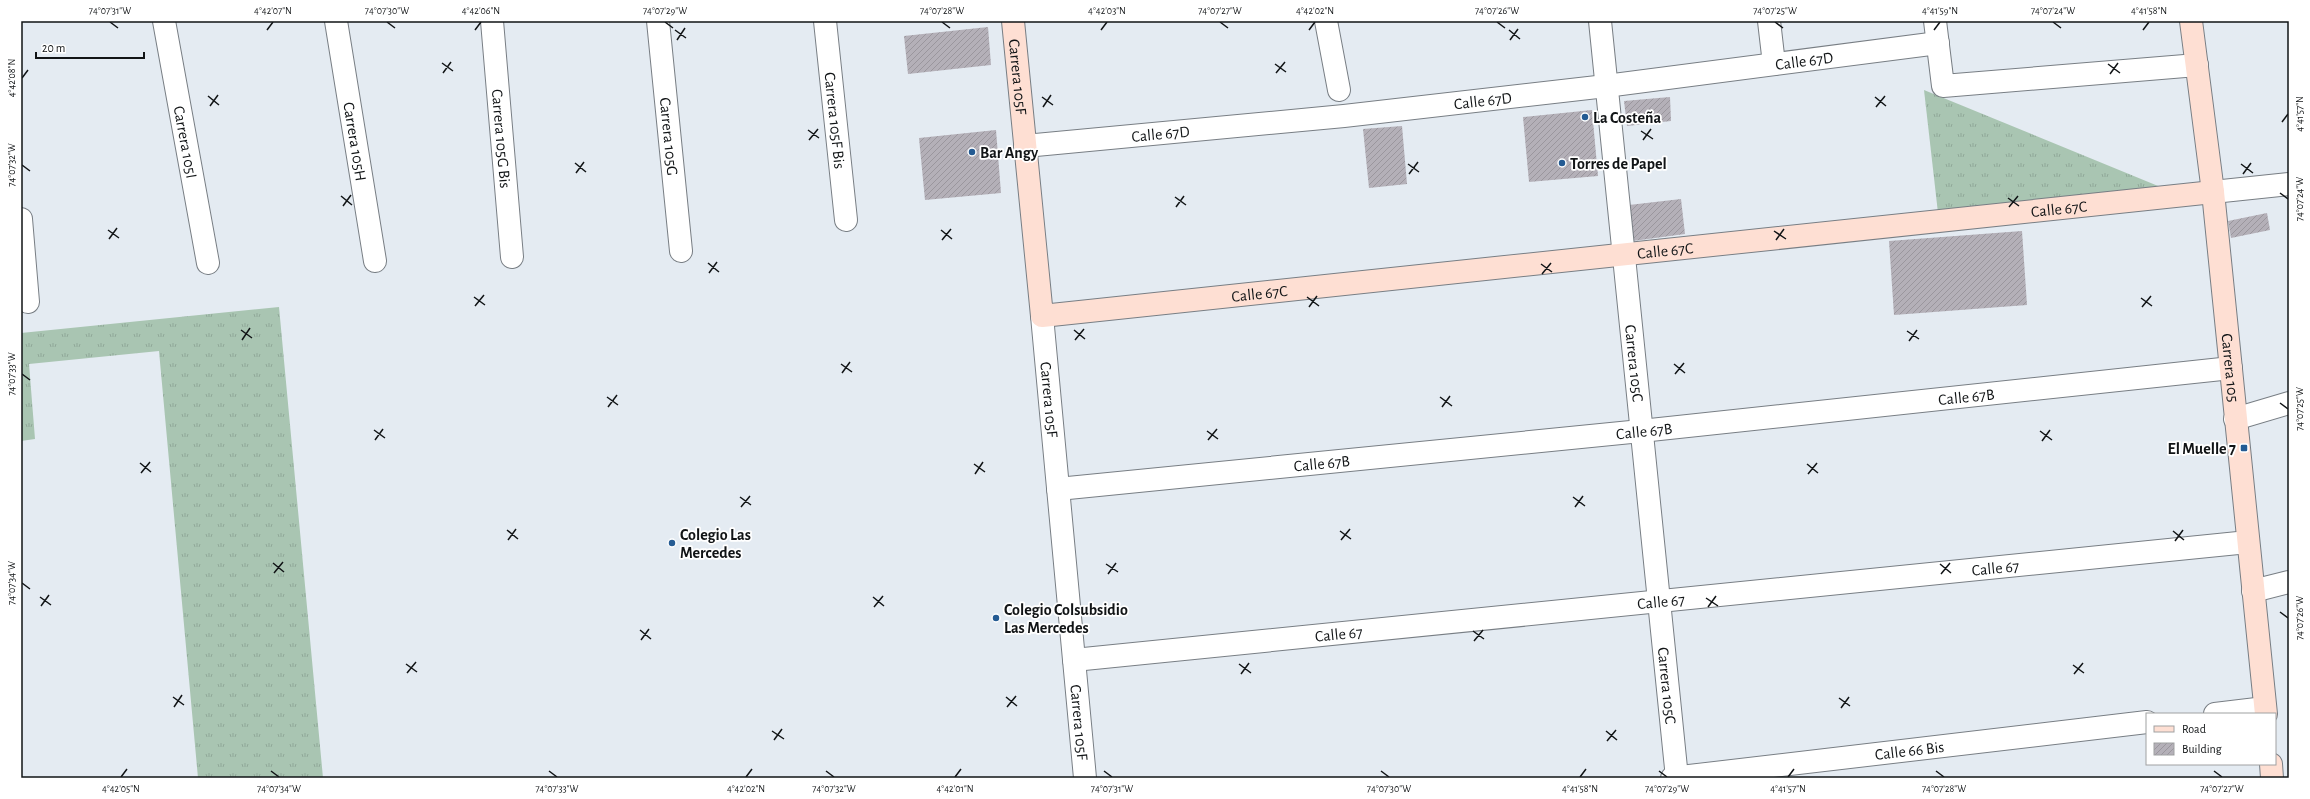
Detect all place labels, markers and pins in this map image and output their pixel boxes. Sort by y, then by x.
place label: La Costeña [1593,110,1661,126]
marker: La Costeña [1580,112,1590,122]
place label: Bar Angy [980,145,1039,162]
marker: Bar Angy [967,147,977,157]
place label: Torres de Papel [1570,156,1667,172]
marker: Torres de Papel [1557,158,1567,168]
place label: El Muelle 7 [2167,441,2236,457]
marker: El Muelle 7 [2239,443,2249,453]
place label: Colegio Las Mercedes [680,527,751,561]
marker: Colegio Las Mercedes [667,538,677,548]
place label: Colegio Colsubsidio Las Mercedes [1004,602,1128,636]
marker: Colegio Colsubsidio Las Mercedes [991,613,1001,623]

